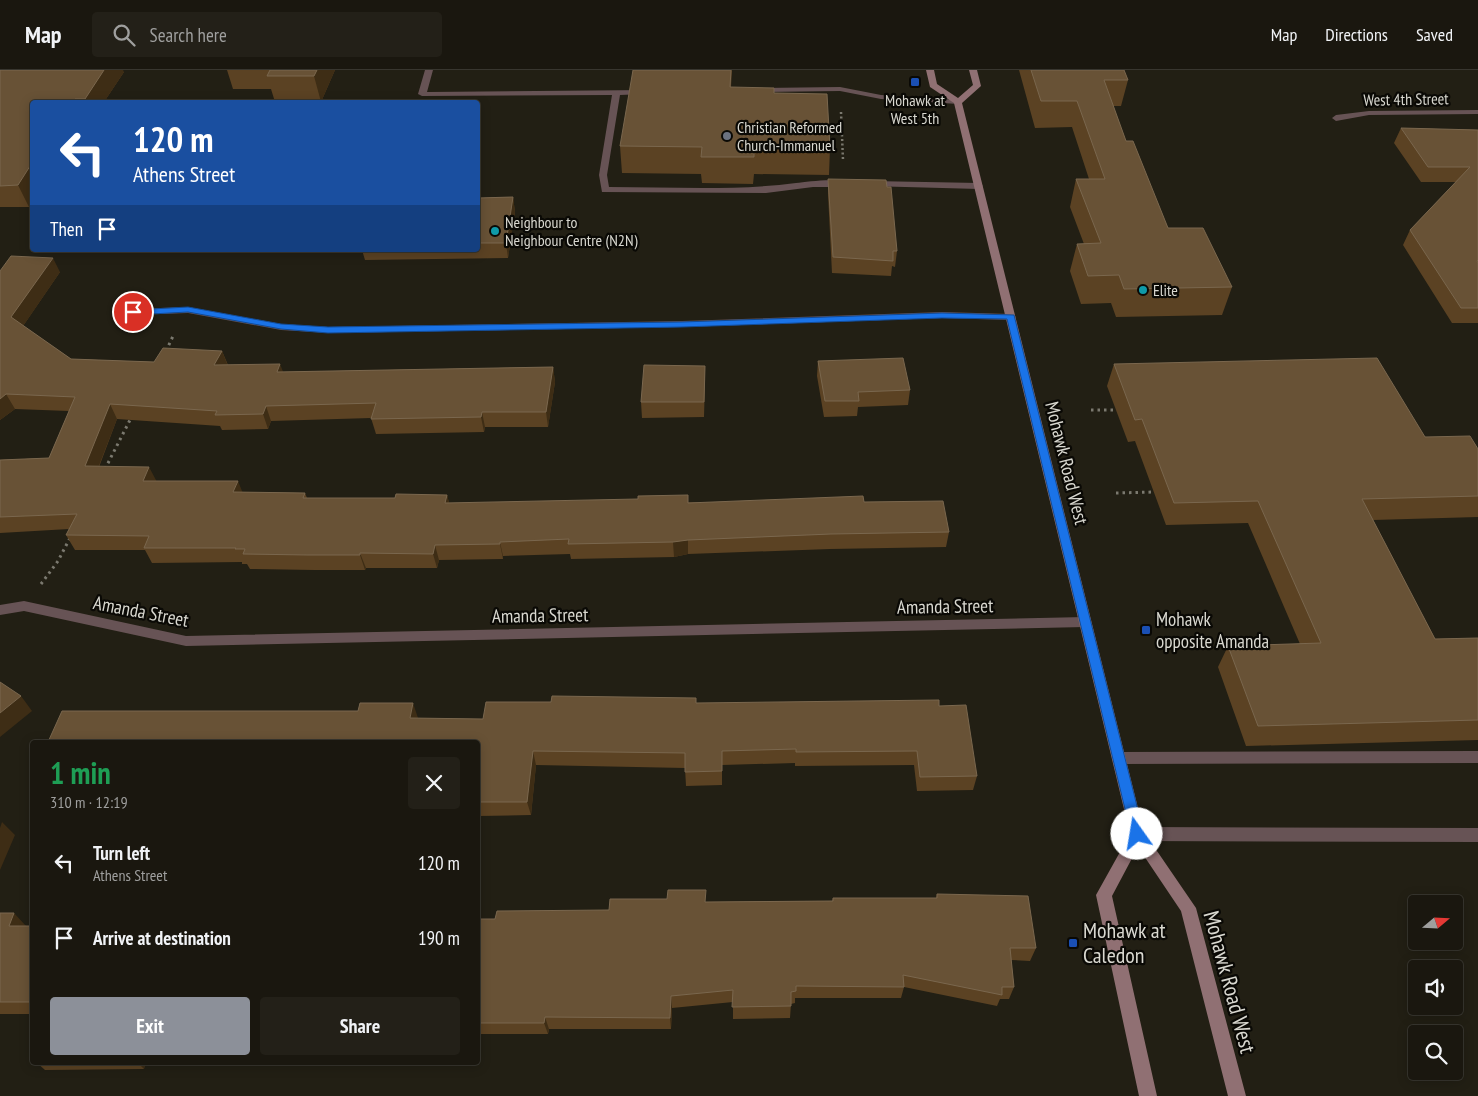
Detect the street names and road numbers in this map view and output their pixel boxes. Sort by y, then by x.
street label: West 4th Street [1363,88,1449,110]
street label: Mohawk Road West [1040,399,1094,528]
street label: Amanda Street [91,590,191,632]
street label: Amanda Street [897,593,994,619]
street label: Amanda Street [492,602,589,628]
street label: Mohawk Road West [1198,908,1262,1056]

